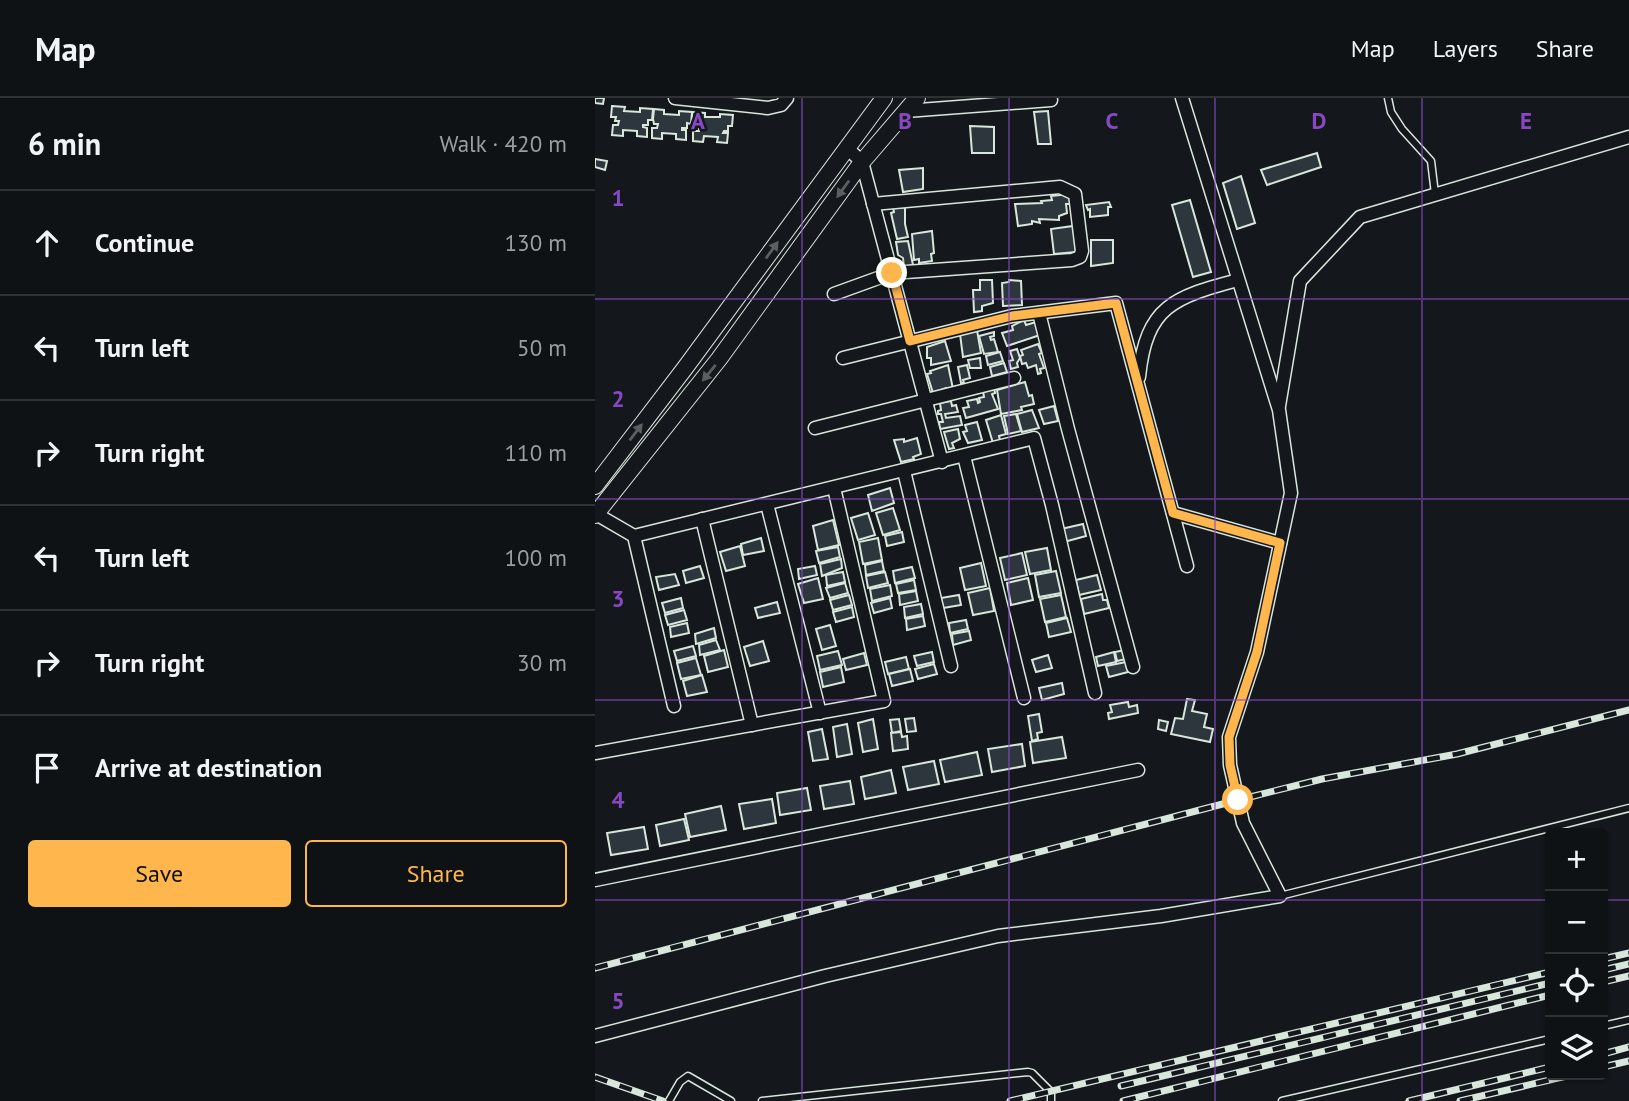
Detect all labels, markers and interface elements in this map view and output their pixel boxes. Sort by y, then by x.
text: Map [35,27,96,70]
text: Map [1351,33,1395,64]
text: Layers [1433,33,1498,64]
text: Share [1536,33,1594,64]
text: A [691,106,705,135]
text: B [898,106,912,135]
text: C [1106,106,1119,135]
text: D [1312,106,1326,135]
text: E [1520,106,1532,135]
text: 6 min [28,124,101,163]
text: Walk · 420 m [440,129,567,158]
one-way arrow [836,180,850,198]
text: 1 [611,183,625,212]
icon: ahead [28,224,66,262]
text: Continue [95,226,194,259]
text: 130 m [505,228,567,257]
one-way arrow [765,241,779,259]
route end [876,257,907,288]
icon: left [28,329,66,367]
text: Turn left [95,331,189,364]
text: 50 m [517,333,567,362]
one-way arrow [701,363,716,381]
text: 2 [611,384,625,413]
one-way arrow [629,423,643,441]
icon: right [28,434,66,472]
text: Turn right [95,436,204,469]
text: 110 m [505,438,567,467]
icon: left [28,539,66,577]
text: Turn left [95,541,189,574]
text: 100 m [505,543,567,572]
text: 3 [611,584,625,613]
icon: right [28,644,66,682]
text: Turn right [95,646,204,679]
text: 30 m [517,648,567,677]
icon: arrive [28,749,66,787]
text: Arrive at destination [95,751,322,784]
route start [1222,784,1253,815]
text: 4 [611,785,625,814]
map controls [1545,828,1608,1080]
button: + [1545,828,1608,891]
button: Save [28,840,291,907]
button: Share [305,840,567,907]
button: − [1545,891,1608,954]
button: locate [1545,954,1608,1017]
text: 5 [611,986,625,1015]
button: layers [1545,1017,1608,1080]

